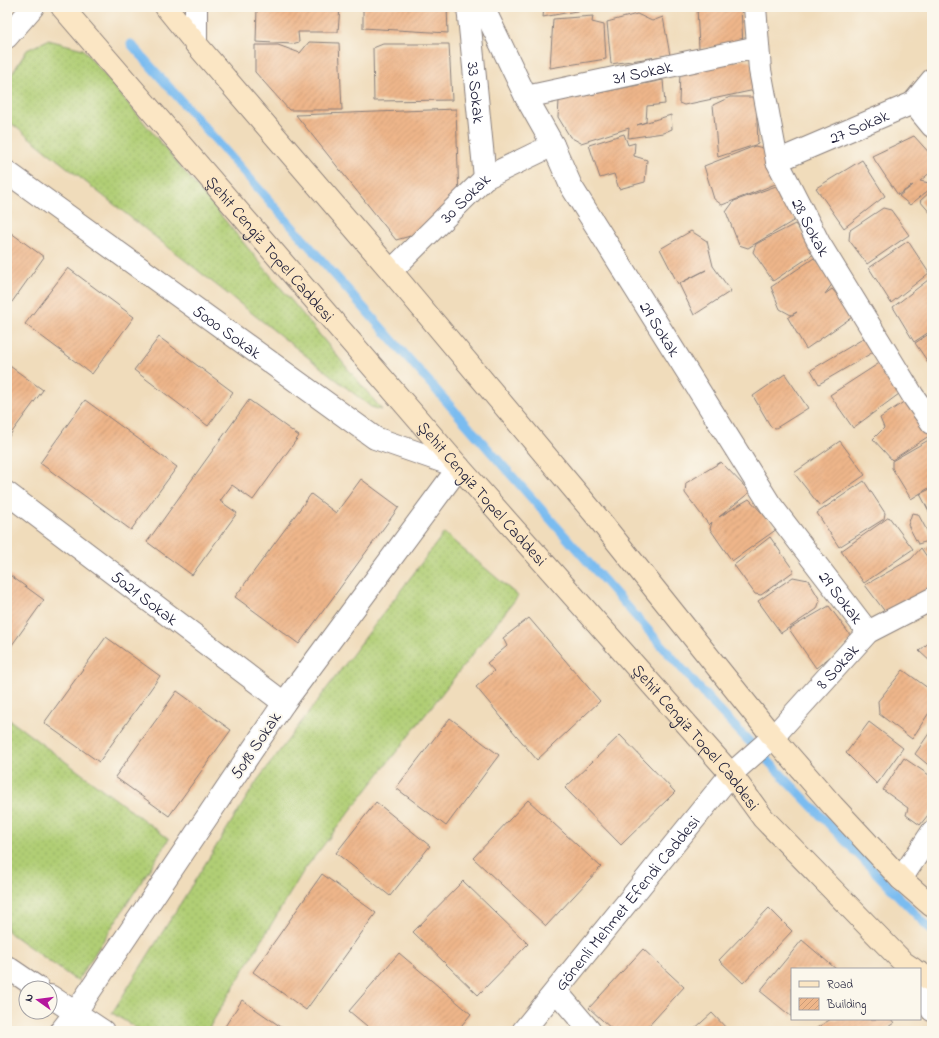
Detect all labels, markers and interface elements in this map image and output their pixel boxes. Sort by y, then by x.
street label: 31 Sokak [611,55,675,92]
street label: 33 Sokak [460,61,491,125]
street label: 27 Sokak [826,103,894,151]
street label: 30 Sokak [435,168,497,230]
street label: Şehit Cengiz Topel Caddesi [199,171,340,328]
street label: 28 Sokak [784,194,836,262]
street label: 29 Sokak [632,297,686,363]
street label: 5000 Sokak [187,299,267,366]
street label: Şehit Cengiz Topel Caddesi [411,416,552,572]
street label: 5021 Sokak [105,565,183,633]
street label: 29 Sokak [812,566,869,630]
street label: 8 Sokak [811,638,866,696]
street label: Şehit Cengiz Topel Caddesi [625,659,765,816]
street label: 5018 Sokak [225,707,288,785]
street label: Gönenli Mehmet Efendi Caddesi [549,811,707,997]
legend [791,968,921,1020]
text: Road [827,976,853,994]
north arrow [18,980,58,1020]
text: N [21,992,38,1003]
text: Building [826,996,866,1015]

